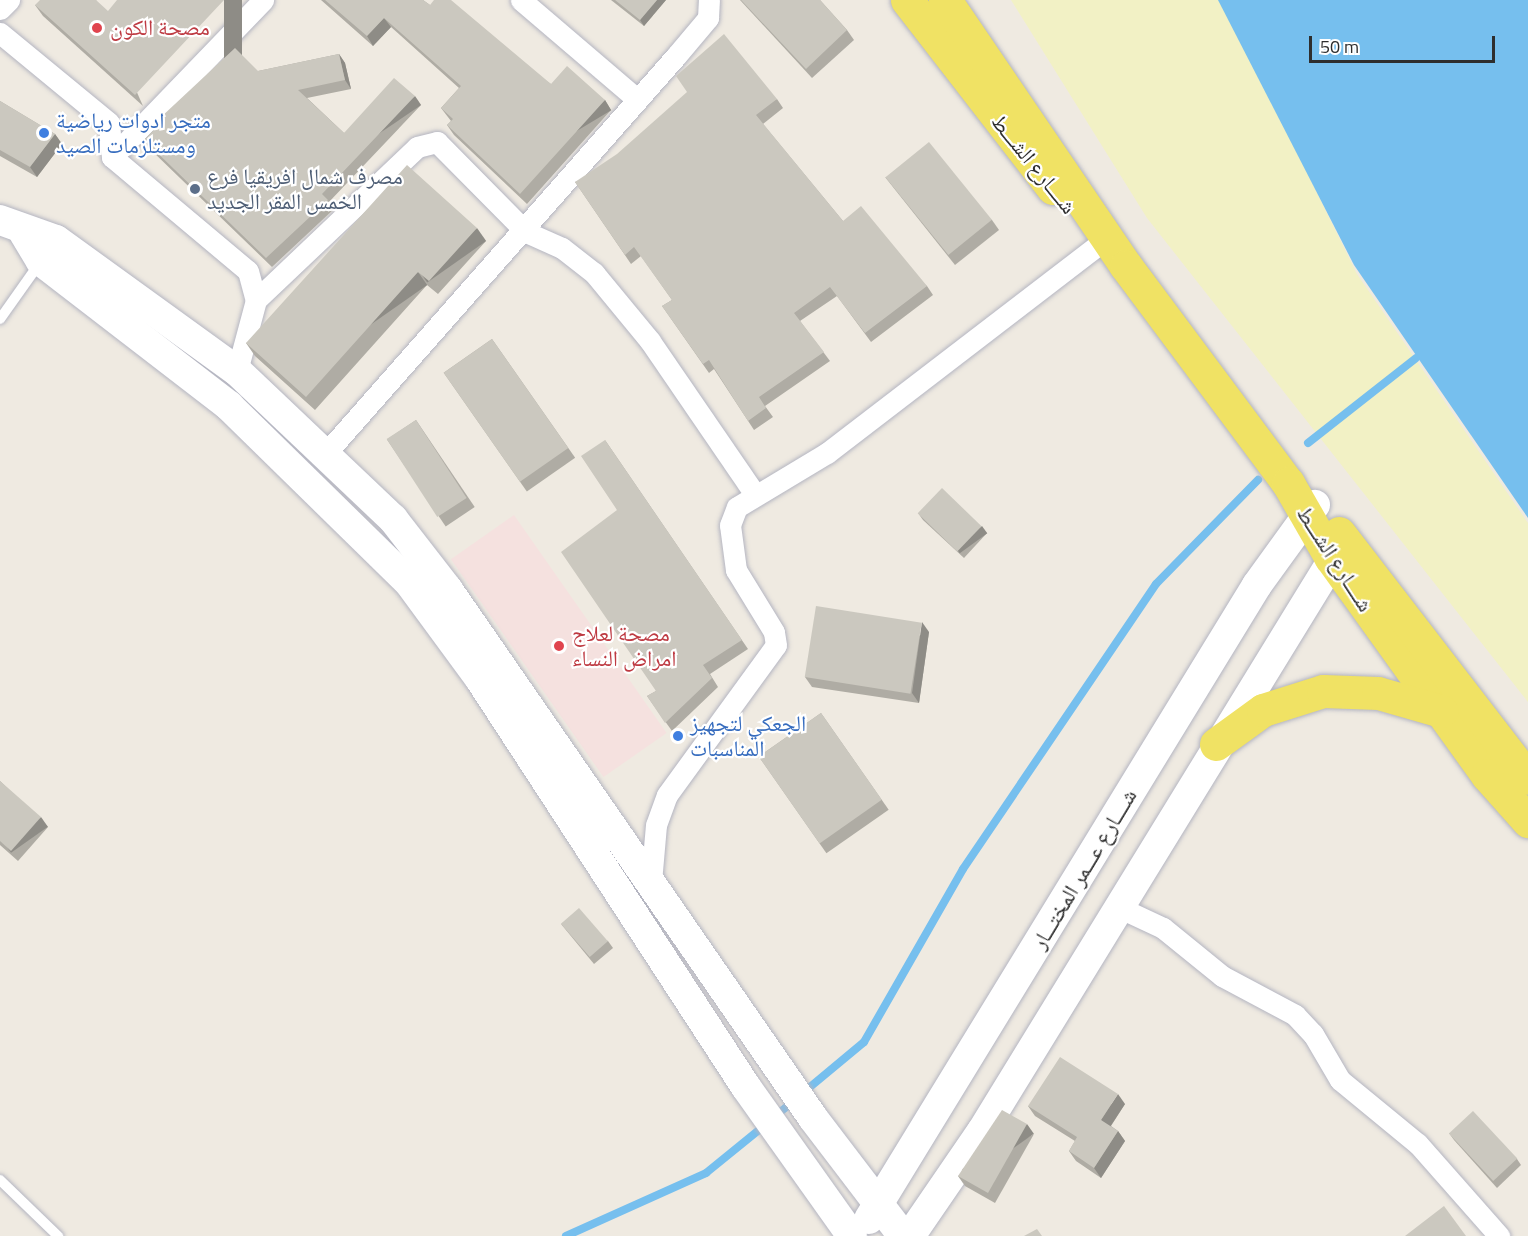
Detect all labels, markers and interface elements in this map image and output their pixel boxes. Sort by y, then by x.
place label: مصحة الكون [110,15,210,41]
marker: مصحة الكون [88,19,106,37]
scale bar [1312,24,1498,62]
text: 50 m [1320,33,1359,60]
place label: متجر ادوات رياضية ومستلزمات الصيد [56,107,211,158]
street label: شــــارع الشـــط [986,109,1082,219]
marker: متجر ادوات رياضية ومستلزمات الصيد [37,126,51,140]
place label: مصرف شمال افريقيا فرع الخمس المقر الجديد [207,163,403,214]
marker: مصرف شمال افريقيا فرع الخمس المقر الجديد [188,182,202,196]
street label: شــــارع الشـــط [1291,501,1379,617]
place label: مصحة لعلاج امراض النساء [572,620,676,672]
marker: مصحة لعلاج امراض النساء [550,637,568,655]
place label: الجعكي لتجهيز المناسبات [690,710,806,762]
marker: الجعكي لتجهيز المناسبات [671,729,685,743]
street label: شــــارع عـــمر المختـــار [1026,784,1142,954]

